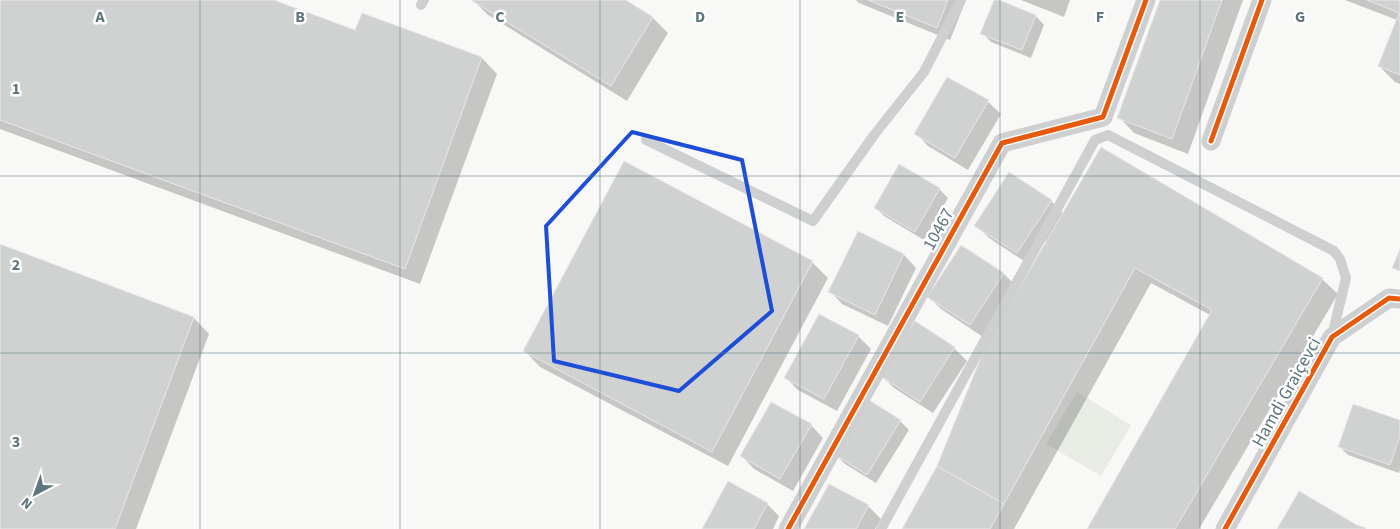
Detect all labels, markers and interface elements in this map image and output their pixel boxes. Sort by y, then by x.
text: A [94,6,105,28]
text: B [295,6,305,28]
text: C [495,6,505,28]
text: D [695,6,705,28]
text: E [896,6,904,28]
text: F [1096,6,1104,28]
text: G [1295,6,1305,28]
text: 1 [12,78,20,100]
street label: 10467 [917,204,960,255]
text: 2 [12,254,20,276]
street label: Hamdi Graiçevci [1246,333,1327,452]
text: 3 [12,431,20,453]
north arrow [10,469,60,519]
text: N [17,492,37,514]

